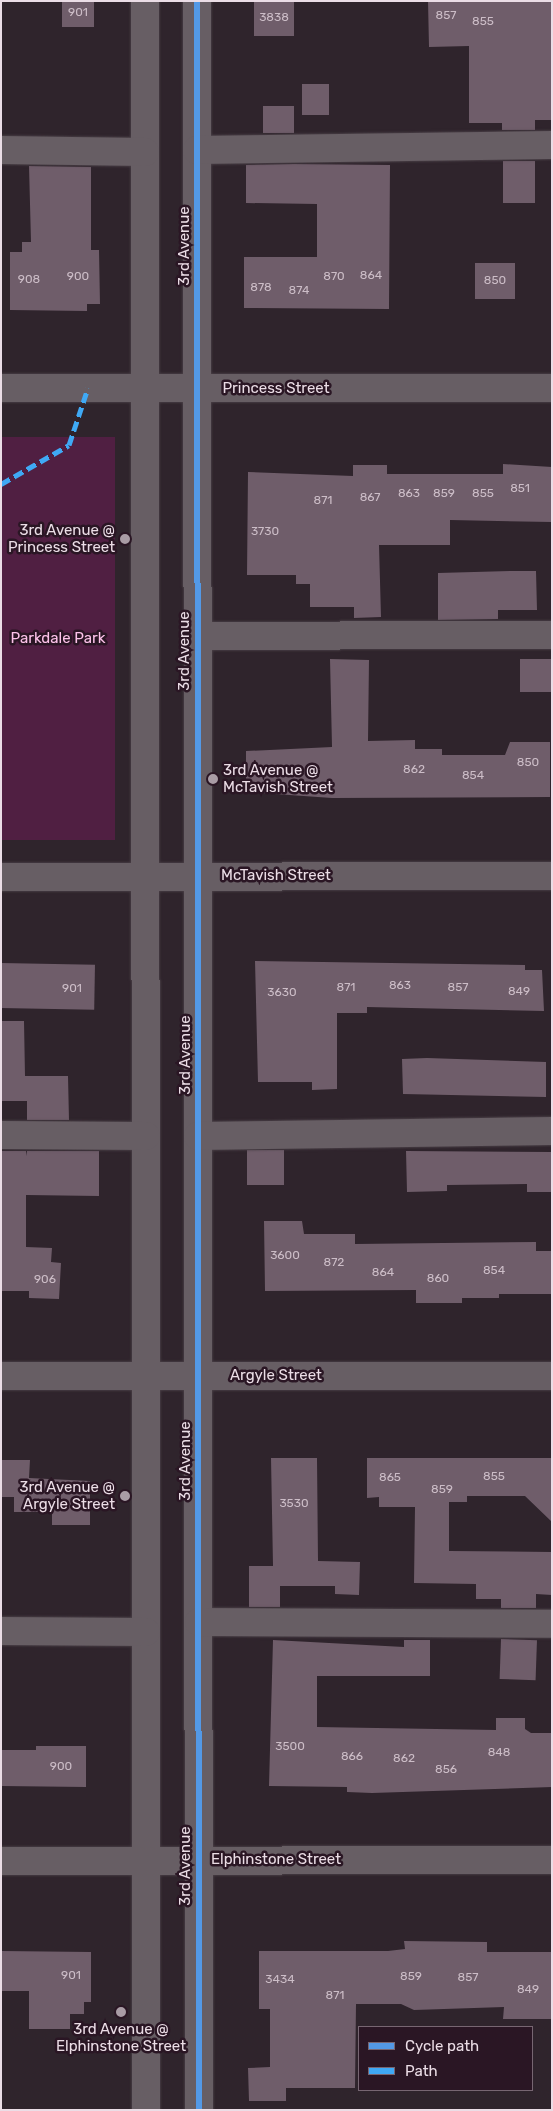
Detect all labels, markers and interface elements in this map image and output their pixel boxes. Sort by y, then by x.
house number: 901 [68,6,88,20]
house number: 857 [436,9,456,23]
house number: 3838 [259,11,289,25]
house number: 855 [472,15,494,29]
street label: 3rd Avenue [176,206,194,286]
house number: 864 [360,269,382,283]
house number: 900 [67,270,89,284]
house number: 870 [323,270,345,284]
house number: 908 [18,273,40,287]
house number: 850 [484,274,506,288]
house number: 878 [250,281,272,295]
house number: 874 [289,284,309,298]
street label: Princess Street [222,380,330,398]
house number: 851 [510,482,530,496]
house number: 863 [398,487,420,501]
house number: 859 [433,487,455,501]
house number: 855 [472,487,494,501]
house number: 867 [360,491,380,505]
house number: 871 [314,494,332,508]
place label: 3rd Avenue @ Princess Street [8,521,115,556]
house number: 3730 [251,525,279,539]
marker: 3rd Avenue @ Princess Street [119,533,131,545]
street label: 3rd Avenue [176,611,194,691]
park label: Parkdale Park [11,630,105,648]
house number: 850 [517,756,539,770]
place label: 3rd Avenue @ McTavish Street [223,761,333,796]
house number: 862 [403,763,425,777]
house number: 854 [462,769,484,783]
marker: 3rd Avenue @ McTavish Street [207,773,219,785]
street label: McTavish Street [221,867,331,885]
house number: 863 [389,979,411,993]
house number: 871 [337,981,355,995]
house number: 857 [448,981,468,995]
house number: 901 [62,982,82,996]
house number: 849 [508,985,530,999]
house number: 3630 [267,986,297,1000]
street label: 3rd Avenue [177,1015,195,1095]
house number: 3600 [270,1249,300,1263]
house number: 872 [324,1256,344,1270]
house number: 854 [483,1264,505,1278]
house number: 864 [372,1266,394,1280]
house number: 860 [427,1272,449,1286]
house number: 906 [34,1273,56,1287]
street label: Argyle Street [230,1367,322,1385]
street label: 3rd Avenue [177,1421,195,1501]
house number: 855 [483,1470,505,1484]
house number: 865 [379,1471,401,1485]
place label: 3rd Avenue @ Argyle Street [19,1478,115,1513]
house number: 859 [431,1483,453,1497]
marker: 3rd Avenue @ Argyle Street [119,1490,131,1502]
house number: 3530 [279,1497,309,1511]
house number: 3500 [275,1740,305,1754]
house number: 848 [488,1746,510,1760]
house number: 866 [341,1750,363,1764]
house number: 862 [393,1752,415,1766]
house number: 900 [50,1760,72,1774]
house number: 856 [435,1763,457,1777]
street label: 3rd Avenue [177,1826,195,1906]
street label: Elphinstone Street [211,1851,341,1869]
house number: 901 [61,1969,81,1983]
house number: 859 [400,1970,422,1984]
house number: 857 [458,1971,478,1985]
house number: 3434 [265,1973,295,1987]
house number: 849 [517,1983,539,1997]
house number: 871 [326,1989,344,2003]
marker: 3rd Avenue @ Elphinstone Street [115,2006,127,2018]
place label: 3rd Avenue @ Elphinstone Street [56,2020,186,2055]
legend [358,2026,533,2091]
text: Cycle path [405,2037,479,2055]
text: Path [405,2062,438,2080]

